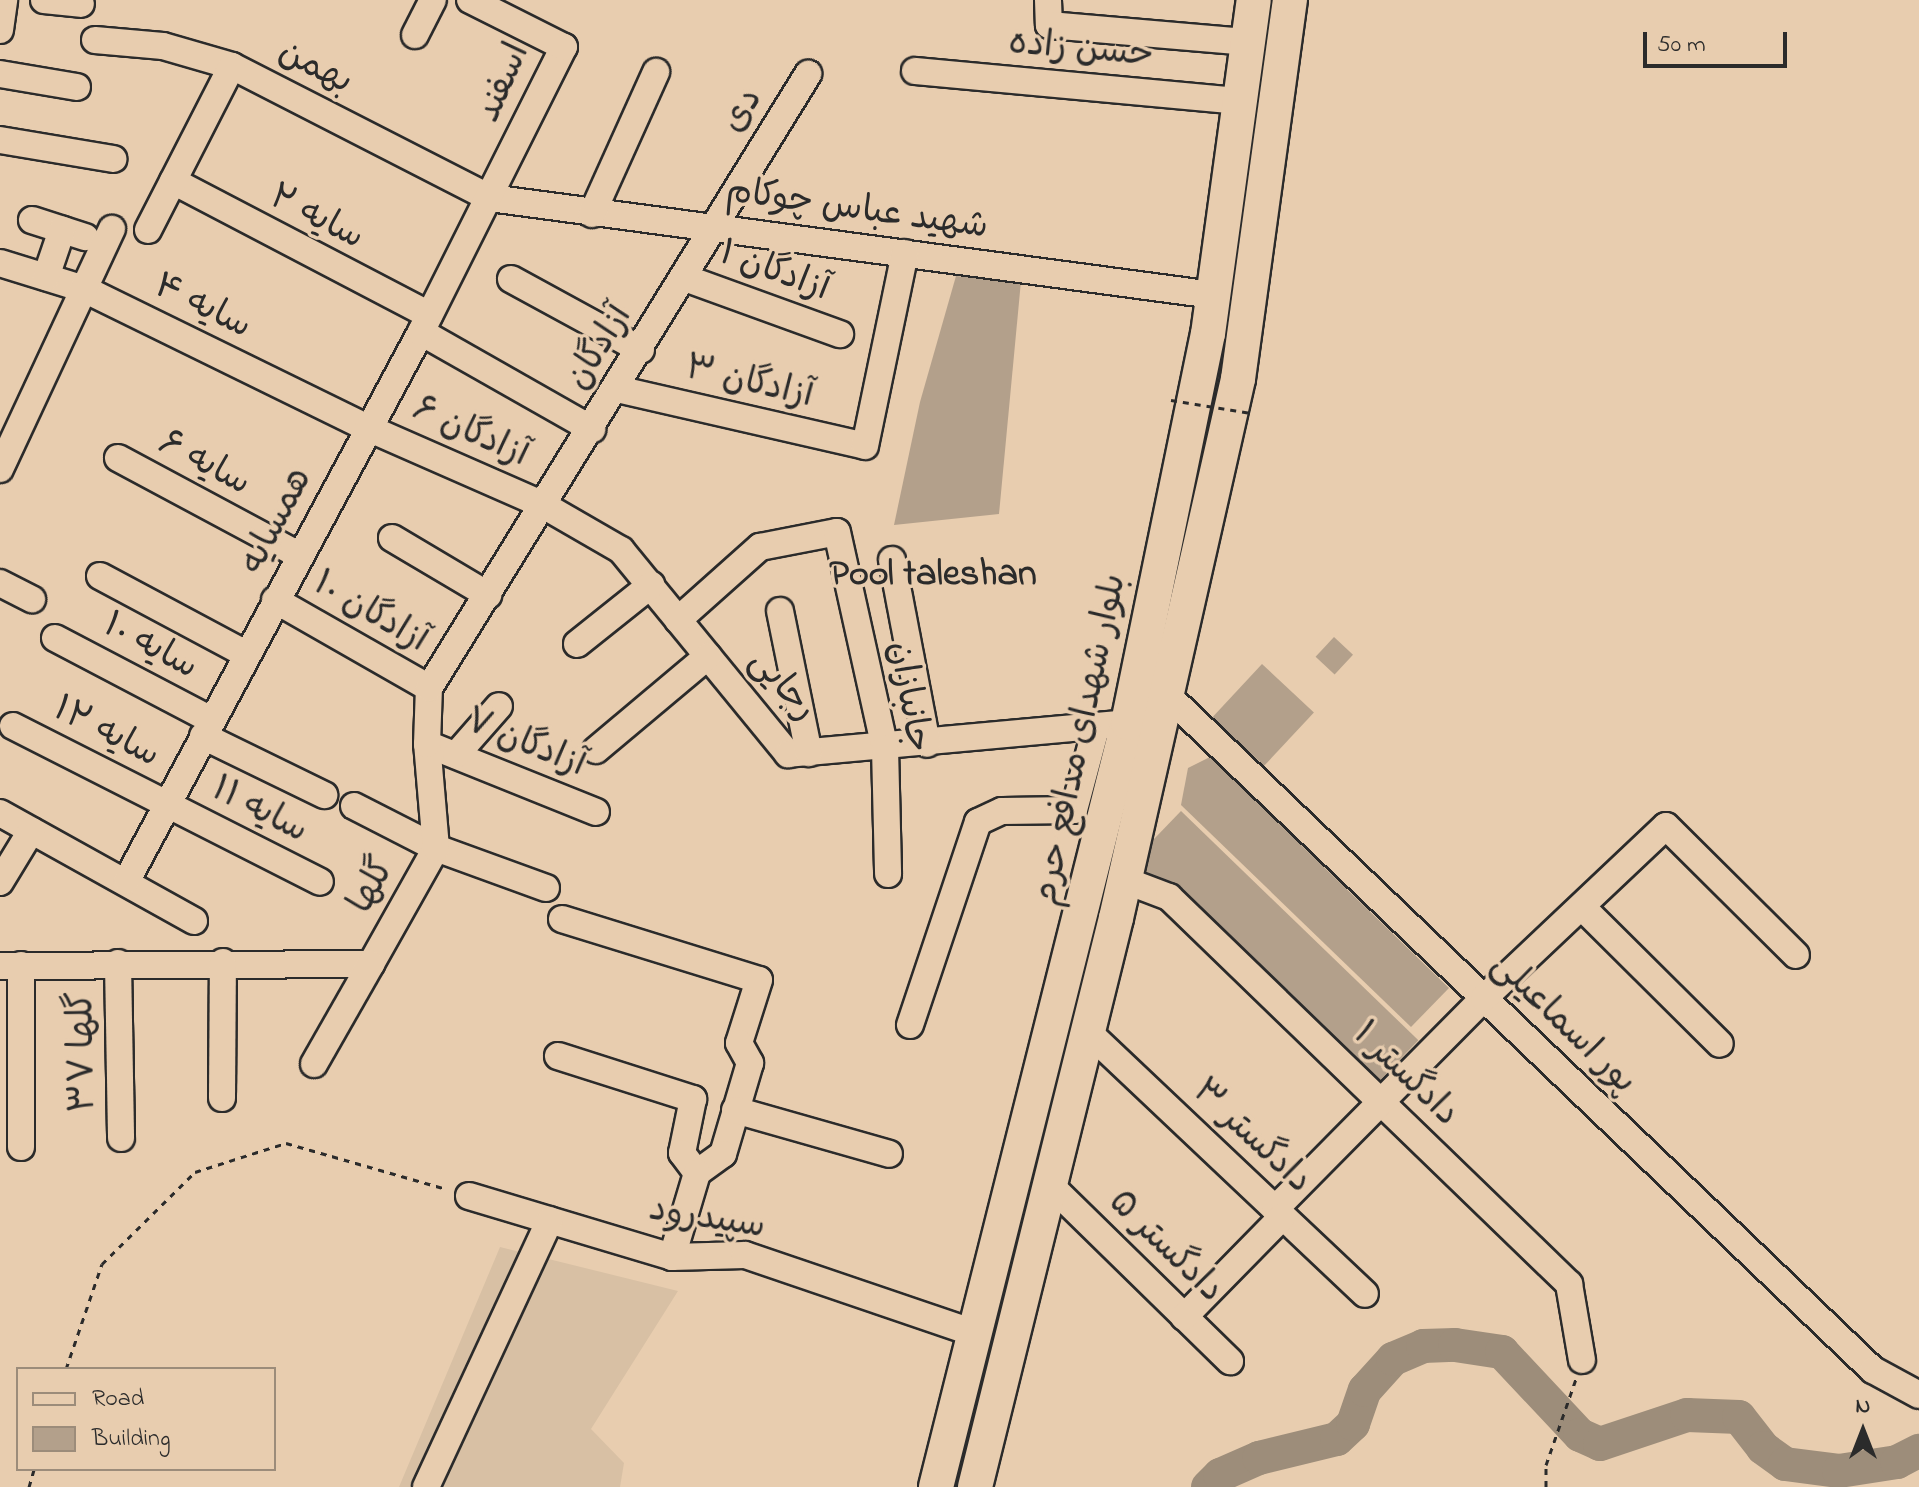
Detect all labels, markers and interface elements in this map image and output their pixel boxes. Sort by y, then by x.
scale bar [1647,16,1791,66]
street label: حسن زاده [1007,22,1155,78]
text: 50 m [1657,28,1706,63]
street label: بهمن [271,31,359,105]
street label: اسفند [468,37,540,129]
street label: دی [713,81,773,141]
street label: شهید عباس چوکام [723,170,991,250]
street label: سایه ۲ [261,176,371,260]
street label: آزادگان ۱ [713,232,835,312]
street label: سایه ۴ [146,265,258,349]
street label: آزادگان [557,298,643,398]
street label: آزادگان ۳ [681,347,817,419]
street label: آزادگان ۶ [405,388,535,478]
street label: سایه ۶ [151,422,257,506]
street label: همسایه [231,461,323,583]
district label: Pool taleshan [829,553,1037,599]
street label: آزادگان ۱۰ [305,563,435,663]
street label: بلوار شهدای مدافع حرم [1025,570,1137,910]
street label: سایه ۱۰ [95,604,205,690]
street label: جانبازان [877,638,939,756]
street label: رجایی [739,641,825,731]
street label: سایه ۱۲ [46,688,166,778]
street label: آزادگان ۷ [458,700,592,788]
street label: سایه ۱۱ [204,769,314,853]
street label: گلها [340,850,406,922]
street label: پور اسماعیلی [1481,944,1645,1104]
street label: گلها ۳۷ [61,991,107,1113]
street label: دادگستر ۱ [1343,1014,1467,1136]
street label: دادگستر ۳ [1182,1071,1320,1203]
street label: دادگستر ۵ [1098,1182,1232,1312]
street label: سپیدرود [646,1188,768,1250]
legend [16,1367,276,1471]
text: Road [92,1382,144,1417]
north arrow [1823,1391,1903,1471]
text: N [1856,1391,1870,1423]
text: Building [92,1422,171,1457]

